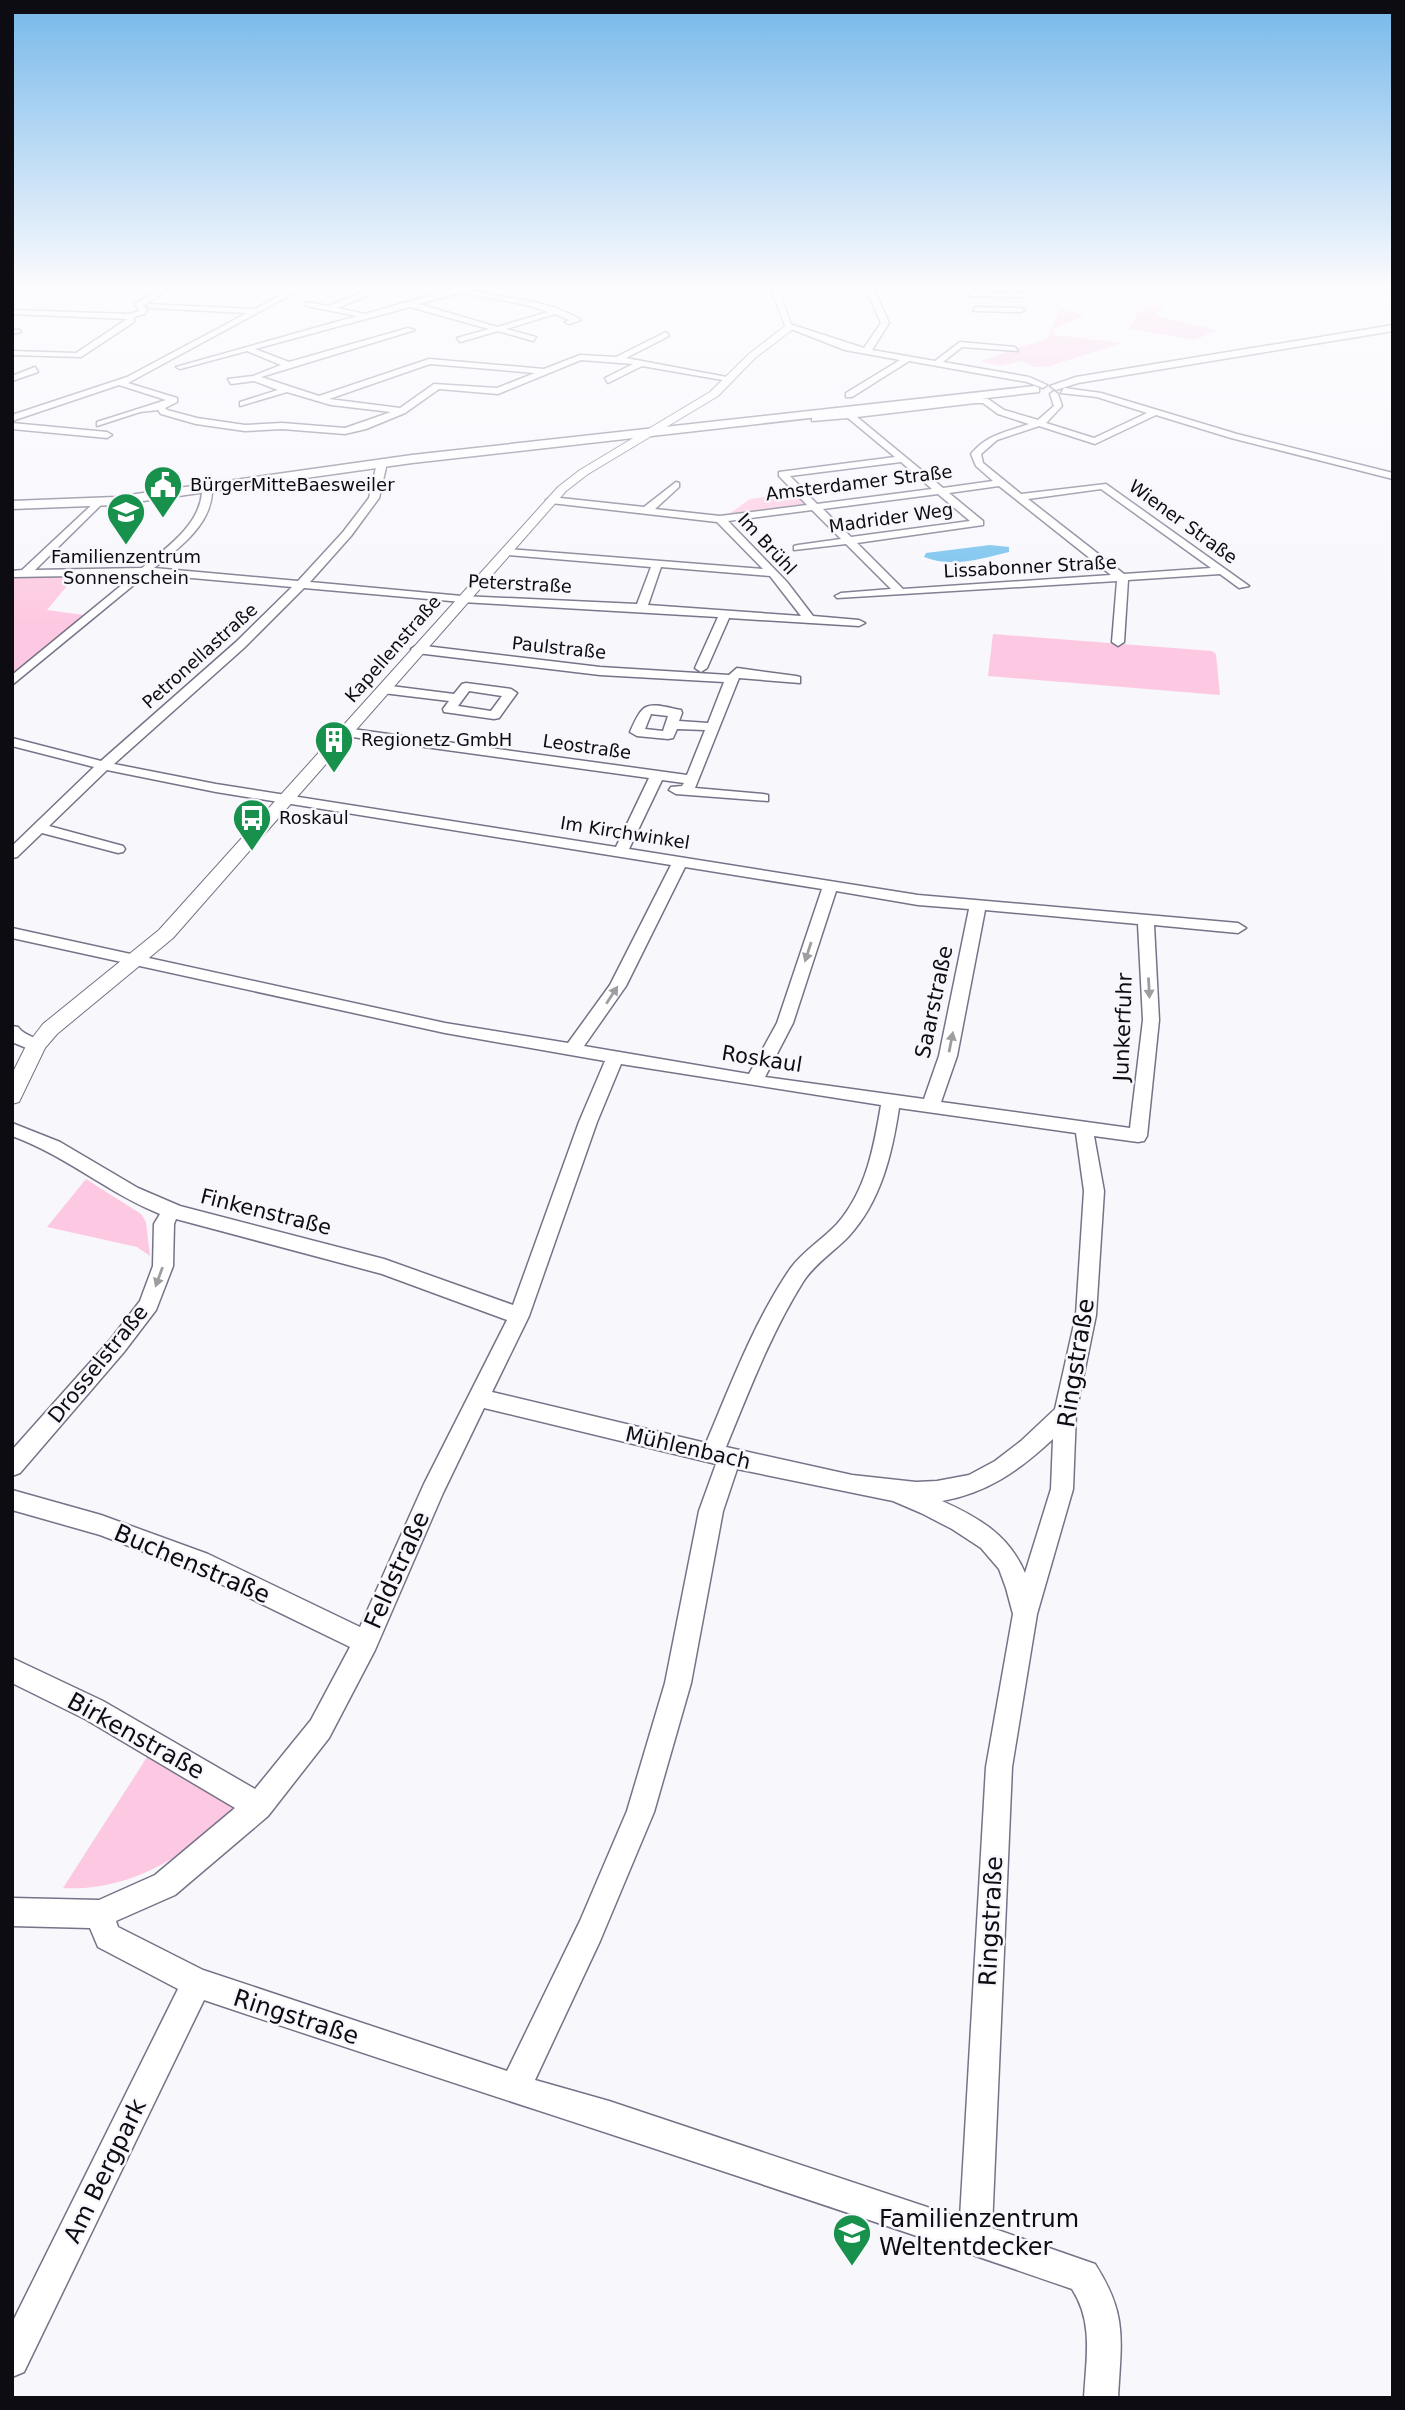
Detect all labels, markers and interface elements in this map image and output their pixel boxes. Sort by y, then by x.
street label: Amsterdamer Straße [764,461,954,504]
public building icon: BürgerMitteBaesweiler [142,464,184,519]
place label: BürgerMitteBaesweiler [190,474,395,495]
street label: Wiener Straße [1125,475,1241,568]
school or university icon: Familienzentrum Sonnenschein [105,491,147,546]
street label: Madrider Weg [827,498,954,537]
street label: Im Brühl [734,509,801,579]
place label: Familienzentrum Sonnenschein [51,546,201,588]
street label: Lissabonner Straße [943,551,1117,582]
street label: Peterstraße [467,570,573,597]
street label: Kapellenstraße [340,591,445,706]
street label: Petronellastraße [138,599,261,713]
street label: Paulstraße [511,632,607,663]
building icon: Regionetz GmbH [313,719,355,774]
place label: Regionetz GmbH [361,729,512,750]
street label: Leostraße [542,730,633,763]
bus stop icon: Roskaul [231,797,273,852]
place label: Roskaul [279,807,349,828]
street label: Im Kirchwinkel [559,812,691,853]
one-way arrow [803,941,813,962]
street label: Saarstraße [910,943,958,1061]
street label: Junkerfuhr [1109,972,1137,1084]
one-way arrow [1144,978,1155,1000]
one-way arrow [605,985,618,1004]
one-way arrow [945,1031,956,1053]
street label: Roskaul [720,1041,804,1077]
street label: Finkenstraße [198,1184,334,1240]
one-way arrow [153,1266,164,1287]
street label: Ringstraße [1052,1297,1100,1429]
street label: Drosselstraße [43,1300,153,1428]
street label: Mühlenbach [623,1422,753,1474]
street label: Feldstraße [359,1507,435,1633]
street label: Buchenstraße [110,1519,274,1609]
street label: Birkenstraße [63,1687,209,1785]
street label: Ringstraße [974,1855,1008,1987]
street label: Ringstraße [230,1984,362,2050]
street label: Am Bergpark [58,2094,152,2248]
place label: Familienzentrum Weltentdecker [879,2205,1079,2261]
school or university icon: Familienzentrum Weltentdecker [831,2212,873,2267]

